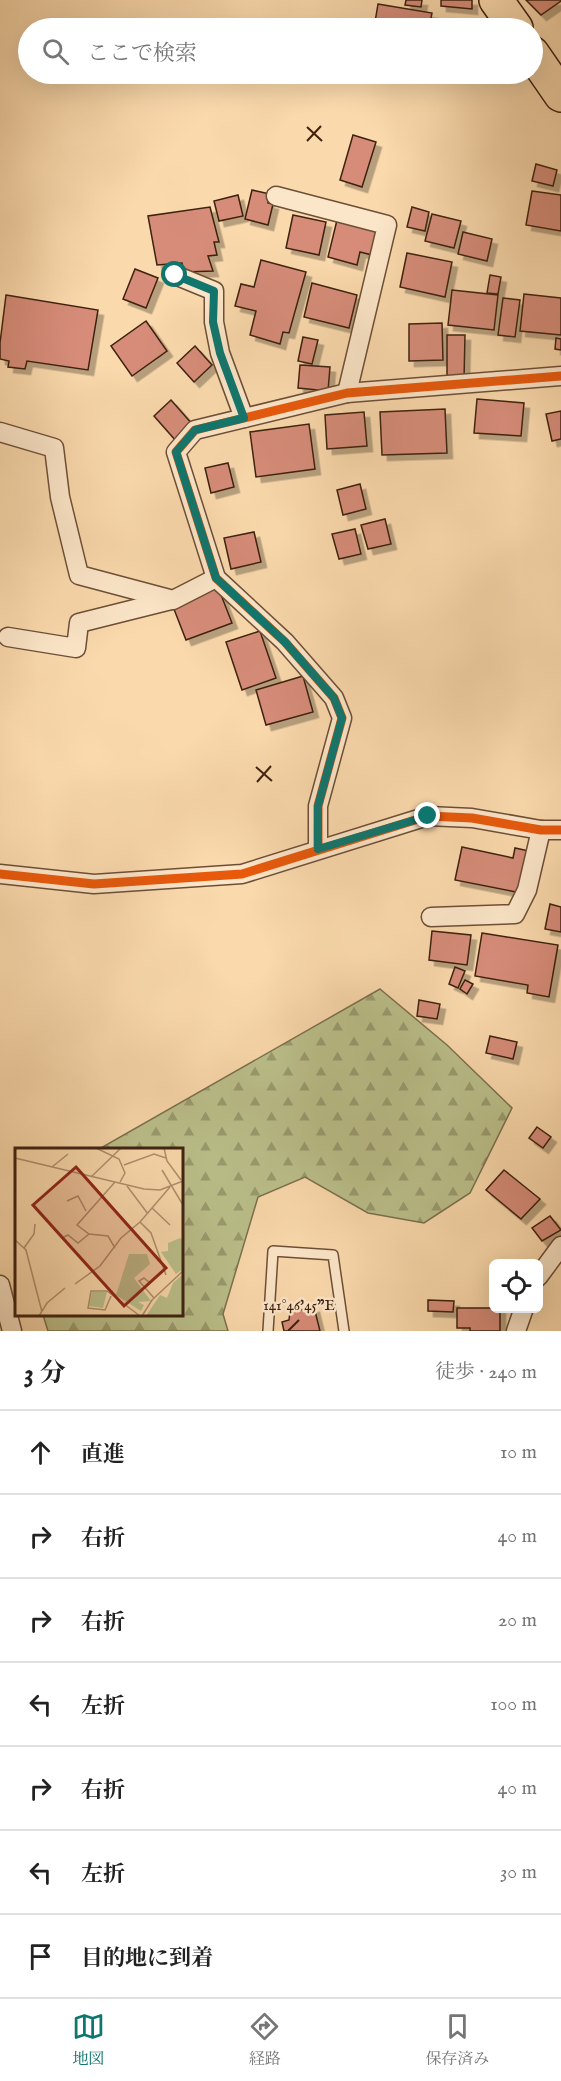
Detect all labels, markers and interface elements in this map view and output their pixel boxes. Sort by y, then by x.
search box [18,18,543,84]
icon: search [39,35,72,68]
text: ここで検索 [87,40,197,68]
route start [161,261,187,287]
route end [414,802,440,828]
inset map [15,1148,183,1316]
map controls [489,1259,543,1313]
button: locate [489,1259,543,1313]
text: 141°46'45"E [263,1296,335,1315]
text: 3 分 [24,1357,65,1390]
text: 徒歩 · 240 m [435,1360,537,1385]
icon: ahead [24,1436,57,1469]
text: 10 m [500,1440,537,1465]
text: 直進 [81,1441,125,1469]
icon: right [24,1520,57,1553]
text: 40 m [498,1524,537,1549]
text: 右折 [81,1525,125,1553]
icon: right [24,1604,57,1637]
text: 20 m [498,1608,537,1633]
text: 右折 [81,1609,125,1637]
icon: left [24,1688,57,1721]
text: 100 m [490,1692,537,1717]
text: 左折 [81,1693,125,1721]
icon: right [24,1772,57,1805]
text: 40 m [498,1776,537,1801]
text: 右折 [81,1777,125,1805]
icon: left [24,1856,57,1889]
text: 30 m [500,1860,537,1885]
text: 左折 [81,1861,125,1889]
icon: arrive [24,1940,57,1973]
text: 目的地に到着 [81,1945,213,1973]
tab: 地図 [72,2010,105,2070]
tab: 経路 [248,2010,281,2070]
tab: 保存済み [425,2010,489,2070]

